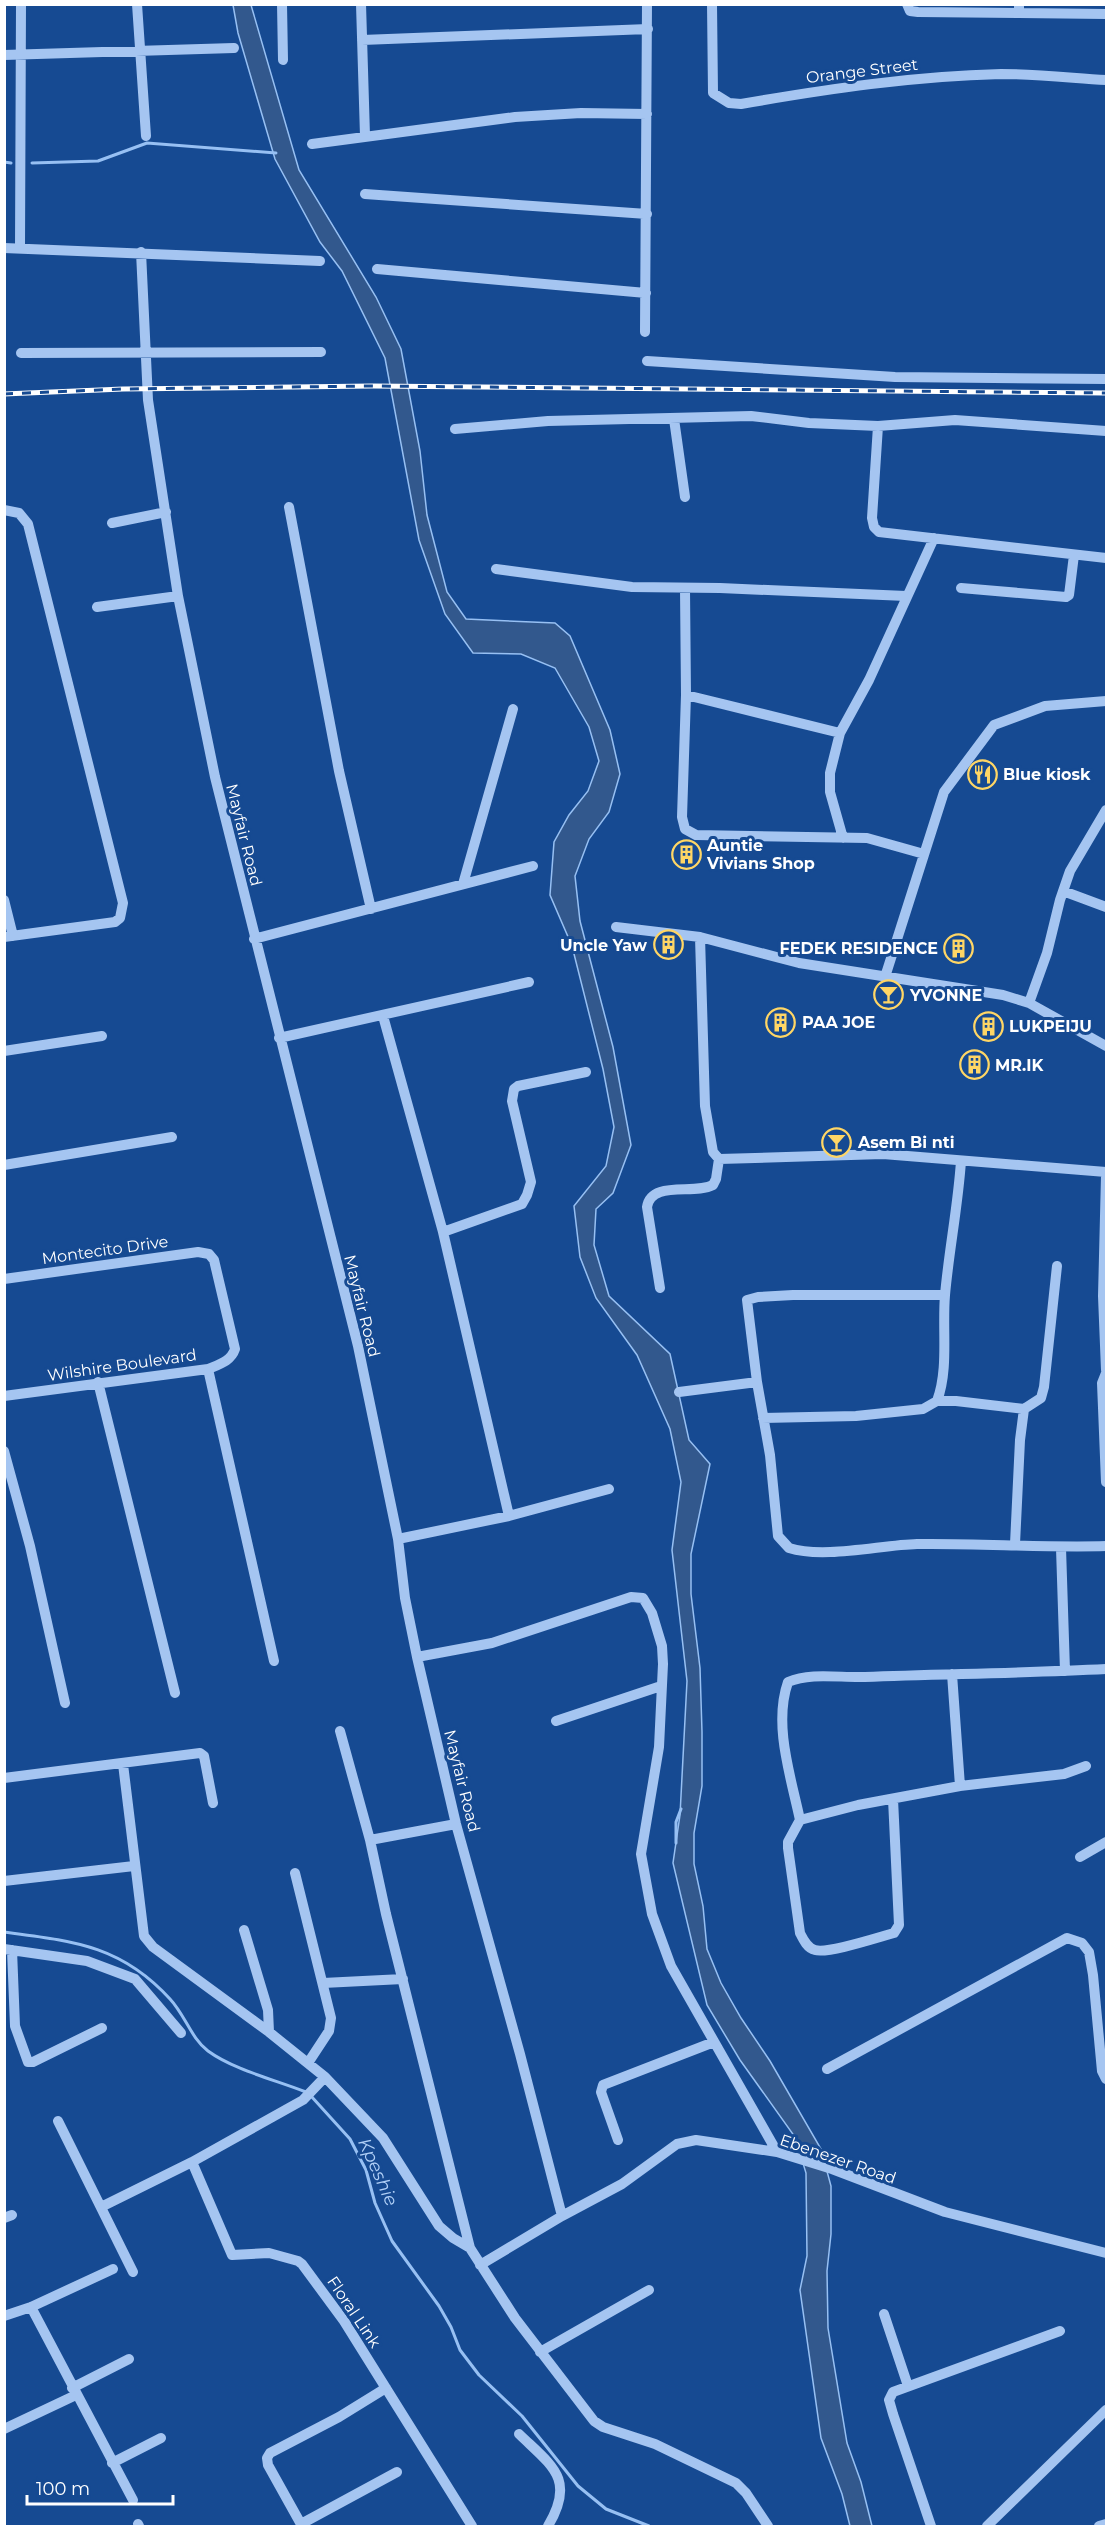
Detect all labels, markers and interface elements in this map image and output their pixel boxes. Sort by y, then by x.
street label: Orange Street [805,55,920,87]
restaurant icon: Blue kiosk [966,758,998,790]
place label: Blue kiosk [1003,765,1091,784]
street label: Mayfair Road [222,782,266,888]
place label: Auntie Vivians Shop [706,836,815,873]
building icon: Auntie Vivians Shop [670,838,702,870]
building icon: Uncle Yaw [652,929,684,961]
building icon: FEDEK RESIDENCE [943,932,975,964]
place label: Uncle Yaw [560,936,647,955]
place label: FEDEK RESIDENCE [780,939,938,958]
bar icon: YVONNE [873,979,905,1011]
place label: YVONNE [909,986,982,1005]
building icon: PAA JOE [765,1006,797,1038]
building icon: LUKPEIJU [972,1010,1004,1042]
place label: PAA JOE [802,1013,875,1032]
place label: LUKPEIJU [1009,1017,1092,1036]
building icon: MR.IK [958,1049,990,1081]
place label: MR.IK [995,1056,1044,1075]
bar icon: Asem Bi nti [821,1126,853,1158]
place label: Asem Bi nti [857,1133,955,1152]
street label: Montecito Drive [41,1232,169,1268]
street label: Mayfair Road [340,1253,384,1359]
street label: Wilshire Boulevard [46,1345,198,1385]
street label: Mayfair Road [440,1728,484,1834]
street label: Ebenezer Road [777,2130,899,2188]
water label: Kpeshie [353,2134,403,2210]
street label: Floral Link [323,2273,385,2352]
scale bar [27,2468,172,2506]
text: 100 m [36,2478,90,2500]

